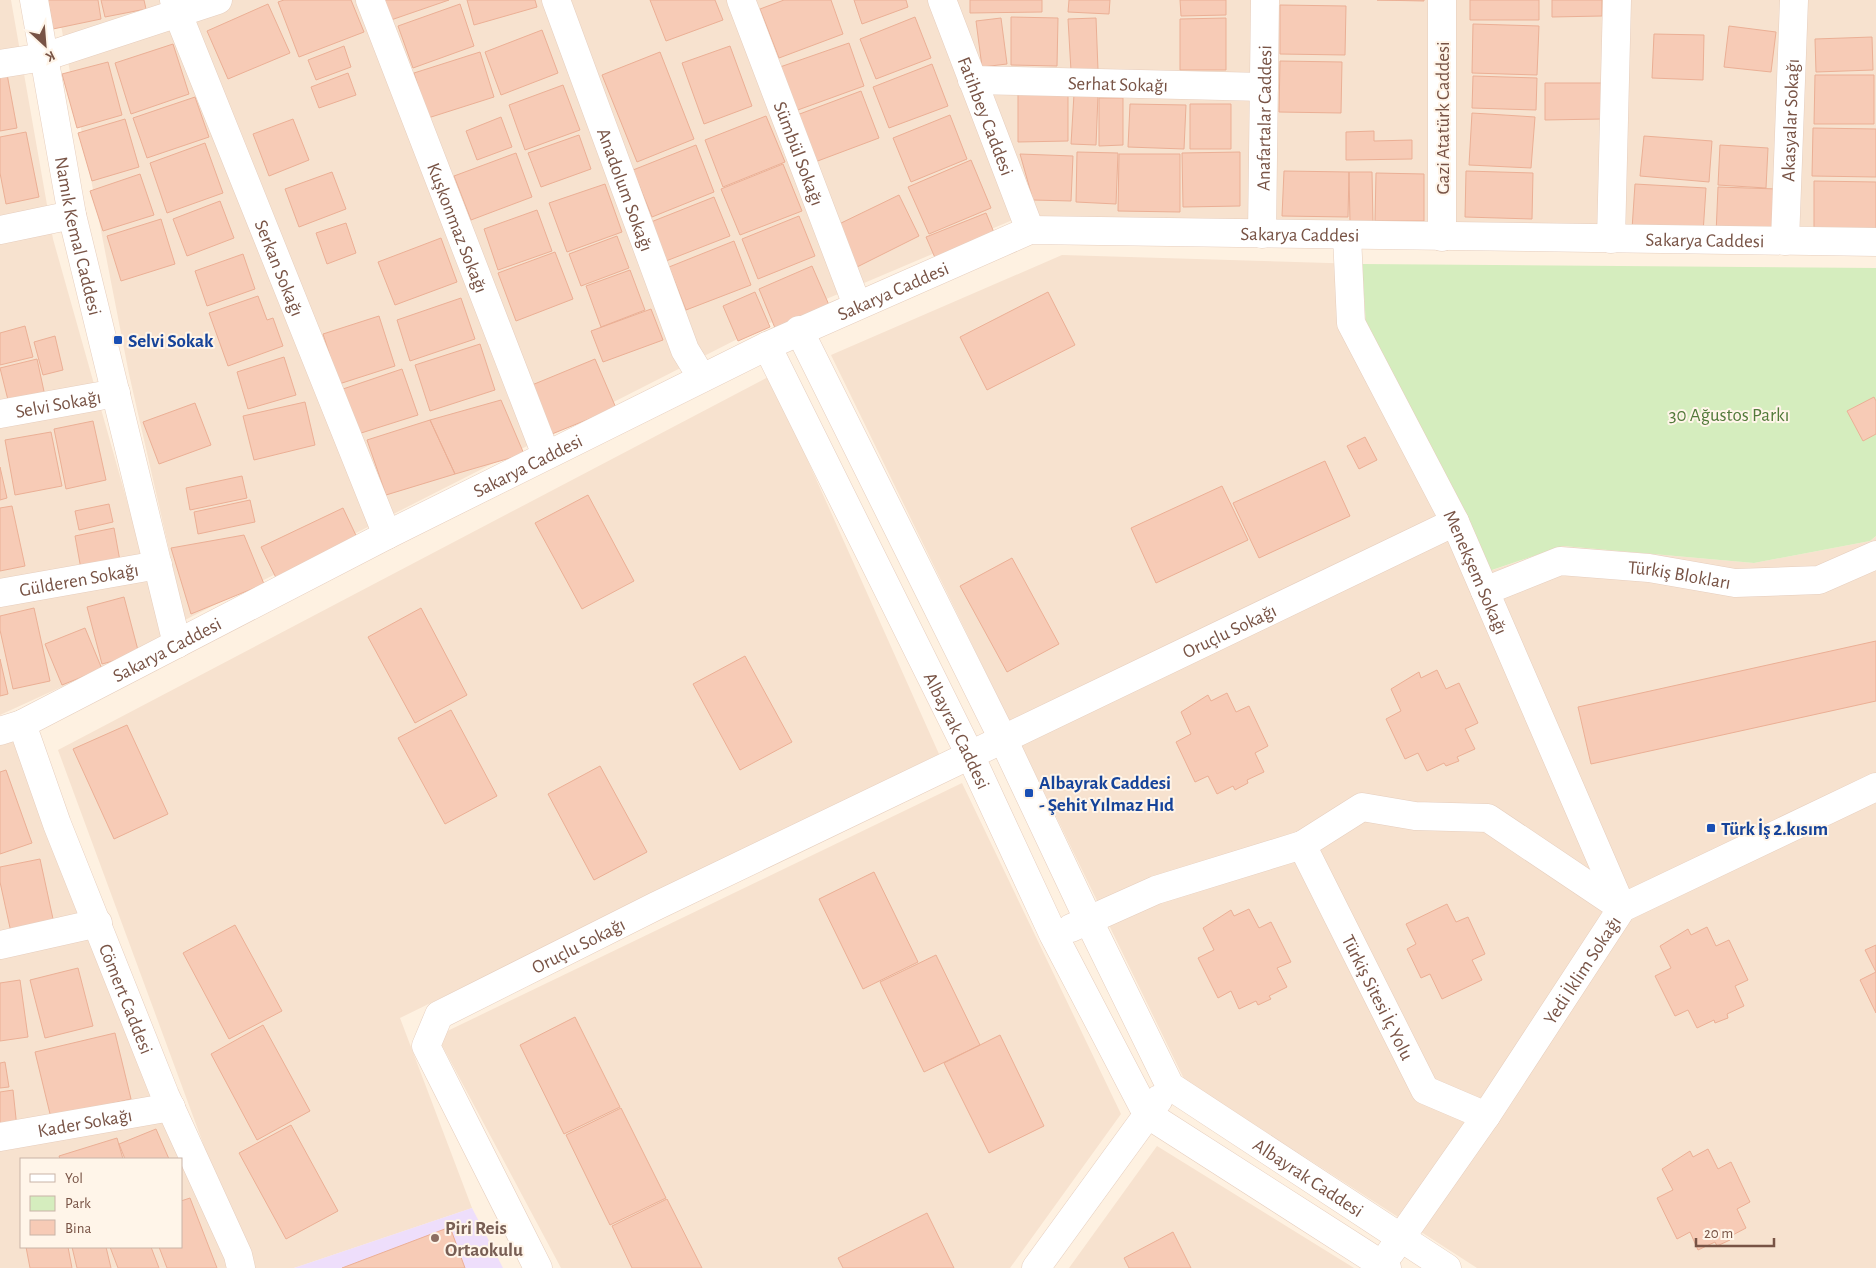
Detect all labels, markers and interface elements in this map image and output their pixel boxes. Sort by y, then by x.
north arrow [20,20,70,70]
street label: Gazi Atatürk Caddesi [1434,41,1453,195]
street label: Anafartalar Caddesi [1255,45,1275,191]
text: K [43,48,57,64]
street label: Fatihbey Caddesi [954,54,1016,178]
street label: Akasyalar Sokağı [1779,58,1803,182]
street label: Serhat Sokağı [1068,74,1168,96]
street label: Sümbül Sokağı [769,99,826,209]
street label: Anadolum Sokağı [593,126,656,254]
street label: Namık Kemal Caddesi [51,155,104,317]
street label: Kuşkonmaz Sokağı [423,160,490,296]
street label: Serkan Sokağı [251,217,306,319]
street label: Sakarya Caddesi [1240,225,1360,246]
street label: Sakarya Caddesi [1645,231,1765,251]
street label: Sakarya Caddesi [835,259,952,325]
place label: Selvi Sokak [128,332,214,351]
marker: Selvi Sokak [112,334,124,346]
street label: Selvi Sokağı [14,388,103,422]
park label: 30 Ağustos Parkı [1669,406,1789,425]
street label: Sakarya Caddesi [471,431,586,502]
street label: Menekşem Sokağı [1439,507,1510,638]
street label: Türkiş Blokları [1627,558,1732,593]
street label: Gülderen Sokağı [18,561,140,600]
street label: Oruçlu Sokağı [1180,601,1280,662]
street label: Sakarya Caddesi [110,615,225,686]
street label: Albayrak Caddesi [920,670,992,792]
place label: Albayrak Caddesi - Şehit Yılmaz Hıd [1039,774,1174,815]
marker: Albayrak Caddesi - Şehit Yılmaz Hıd [1023,787,1035,799]
place label: Türk İş 2.kısım [1721,818,1828,839]
marker: Türk İş 2.kısım [1705,822,1717,834]
street label: Yedi İklim Sokağı [1541,913,1625,1028]
street label: Oruçlu Sokağı [529,915,629,978]
street label: Türkiş Sitesi İç Yolu [1338,932,1417,1064]
street label: Cömert Caddesi [95,942,156,1057]
street label: Kader Sokağı [36,1106,134,1141]
street label: Albayrak Caddesi [1249,1135,1366,1221]
legend [20,1158,182,1248]
text: Yol [65,1171,83,1186]
text: Park [65,1196,91,1211]
scale bar [1696,1216,1774,1248]
place label: Piri Reis Ortaokulu [445,1219,523,1260]
text: Bina [65,1221,91,1236]
text: 20 m [1704,1226,1733,1241]
marker: Piri Reis Ortaokulu [429,1232,441,1244]

